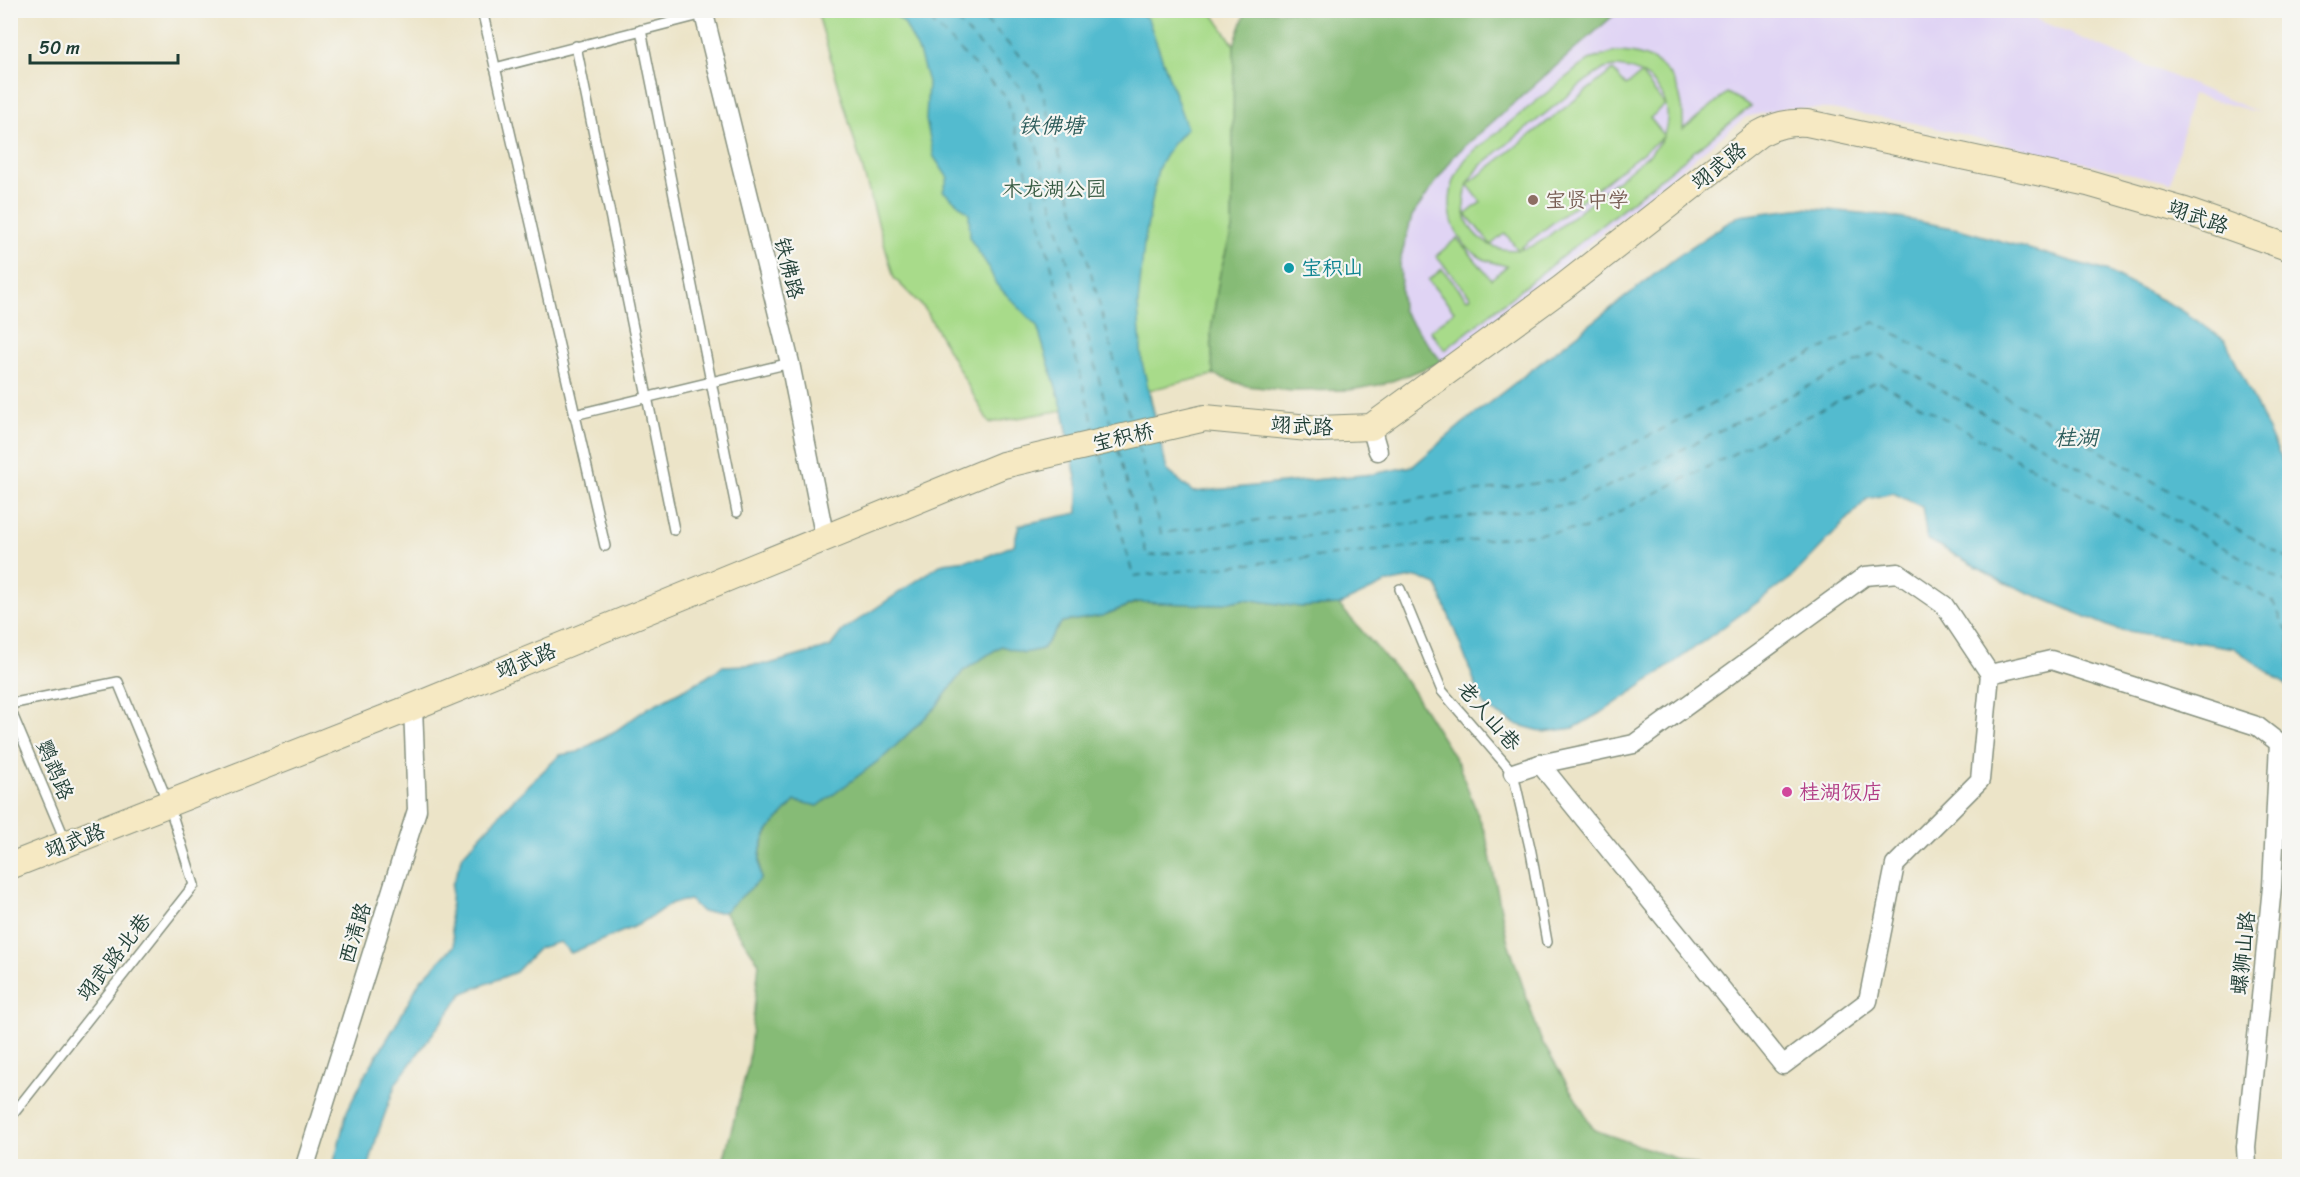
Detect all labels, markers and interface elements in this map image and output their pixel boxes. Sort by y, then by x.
scale bar [30,27,178,65]
text: 50 m [39,32,80,64]
water label: 铁佛塘 [1018,106,1086,145]
street label: 翊武路 [1682,132,1756,200]
park label: 木龙湖公园 [1002,170,1107,208]
place label: 宝贤中学 [1545,181,1629,219]
street label: 翊武路 [2162,189,2234,245]
marker: 宝贤中学 [1526,193,1540,207]
street label: 铁佛路 [763,233,815,303]
place label: 宝积山 [1301,249,1364,287]
marker: 宝积山 [1282,261,1296,275]
street label: 翊武路 [1270,405,1334,447]
street label: 宝积桥 [1088,411,1158,463]
water label: 桂湖 [2054,418,2100,457]
street label: 翊武路 [490,632,562,690]
street label: 老人山巷 [1447,672,1531,760]
street label: 鹦鹉路 [25,734,85,806]
place label: 桂湖饭店 [1799,773,1883,811]
marker: 桂湖饭店 [1780,785,1794,799]
street label: 翊武路 [39,812,111,870]
street label: 西清路 [328,897,382,969]
street label: 翊武路北巷 [67,904,161,1010]
street label: 螺狮山路 [2220,909,2266,997]

